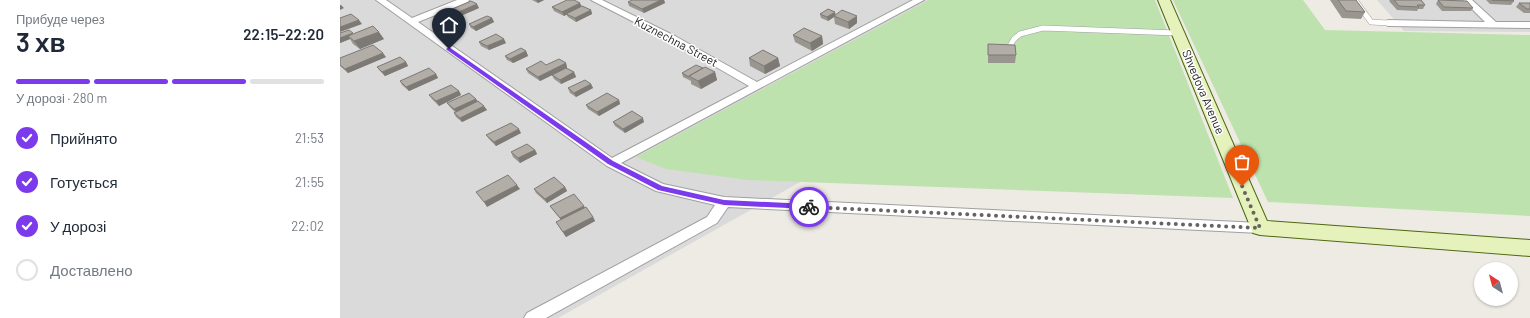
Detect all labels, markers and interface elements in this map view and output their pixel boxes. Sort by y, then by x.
pin [432,8,466,49]
text: Прибуде через [16,11,105,27]
street label: Kuznechna Street [632,13,721,69]
icon: home [438,14,460,36]
text: 22:15–22:20 [243,25,324,43]
text: 3 хв [16,26,65,57]
street label: Shvedova Avenue [1180,47,1228,136]
text: У дорозі · 280 m [16,90,107,106]
icon: check [16,127,38,149]
text: Прийнято [50,129,117,147]
text: 21:53 [295,130,324,146]
pin [1225,145,1259,186]
icon: bag [1231,151,1253,173]
icon: check [16,171,38,193]
text: Готується [50,173,118,191]
text: 21:55 [295,174,324,190]
courier [789,187,829,227]
icon: bike [798,196,820,218]
icon: check [16,215,38,237]
text: У дорозі [50,217,106,235]
text: 22:02 [291,218,324,234]
text: Доставлено [50,261,133,279]
north arrow [1474,262,1518,306]
map controls [1474,262,1518,306]

